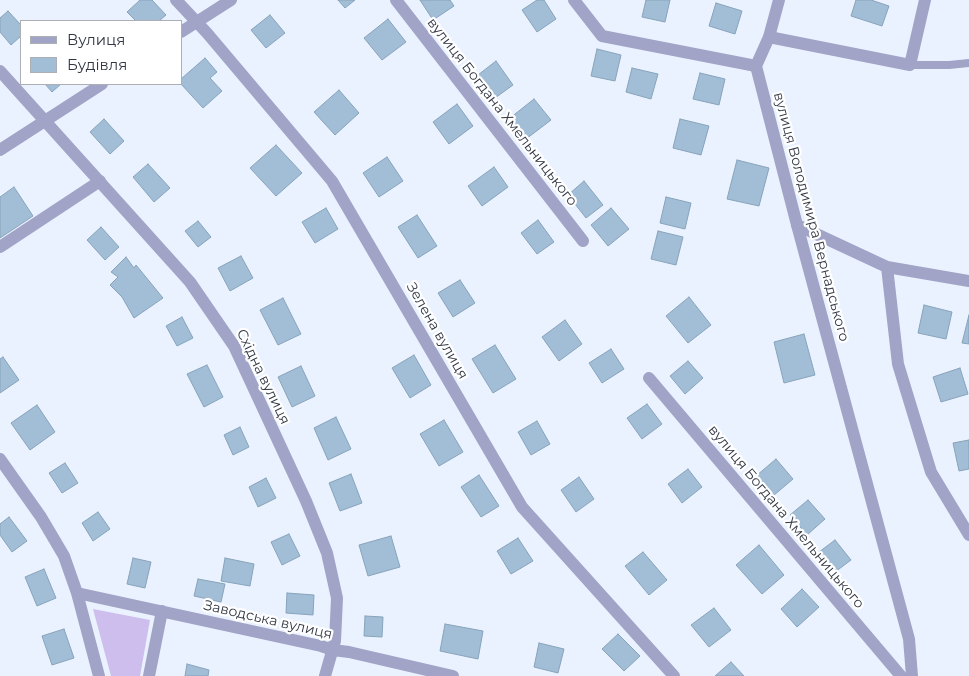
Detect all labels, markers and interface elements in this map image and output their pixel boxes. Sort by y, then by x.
street label: вулиця Богдана Хмельницького [423,15,581,209]
legend [20,20,182,85]
text: Вулиця [67,30,125,49]
text: Будівля [67,55,127,74]
street label: вулиця Володимира Вернадського [770,91,852,343]
street label: Зелена вулиця [403,280,471,382]
street label: Східна вулиця [233,327,293,427]
street label: вулиця Богдана Хмельницького [704,422,868,612]
street label: Заводська вулиця [202,597,334,643]

